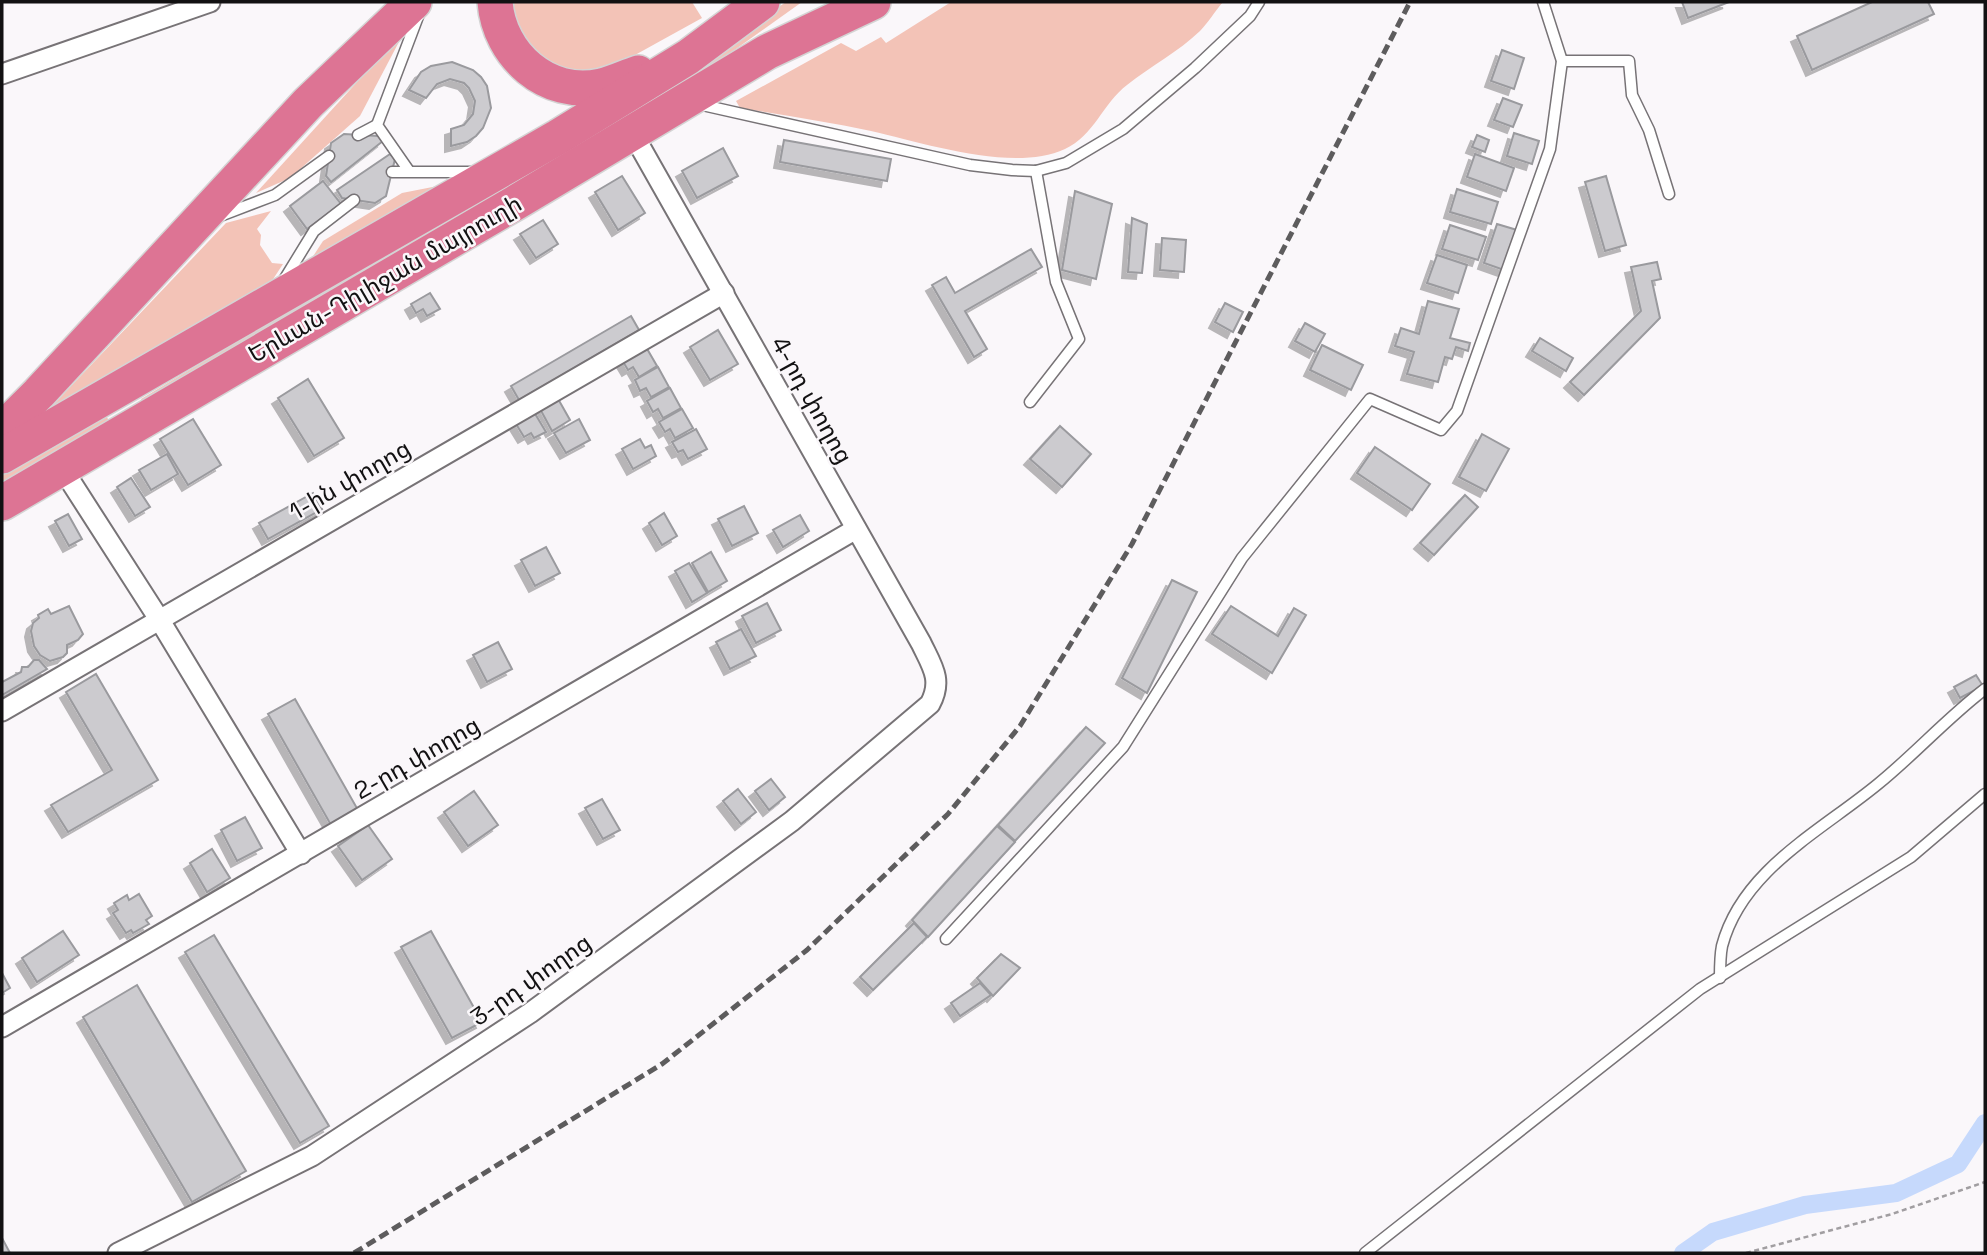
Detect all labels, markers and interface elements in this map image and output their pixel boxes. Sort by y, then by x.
street label: Երևան-Դիլիջան մայրուղի [242,187,527,370]
street label: 4-րդ փողոց [765,331,860,469]
street label: 1-ին փողոց [284,432,416,527]
street label: 2-րդ փողոց [348,709,485,806]
street label: 3-րդ փողոց [464,927,597,1033]

